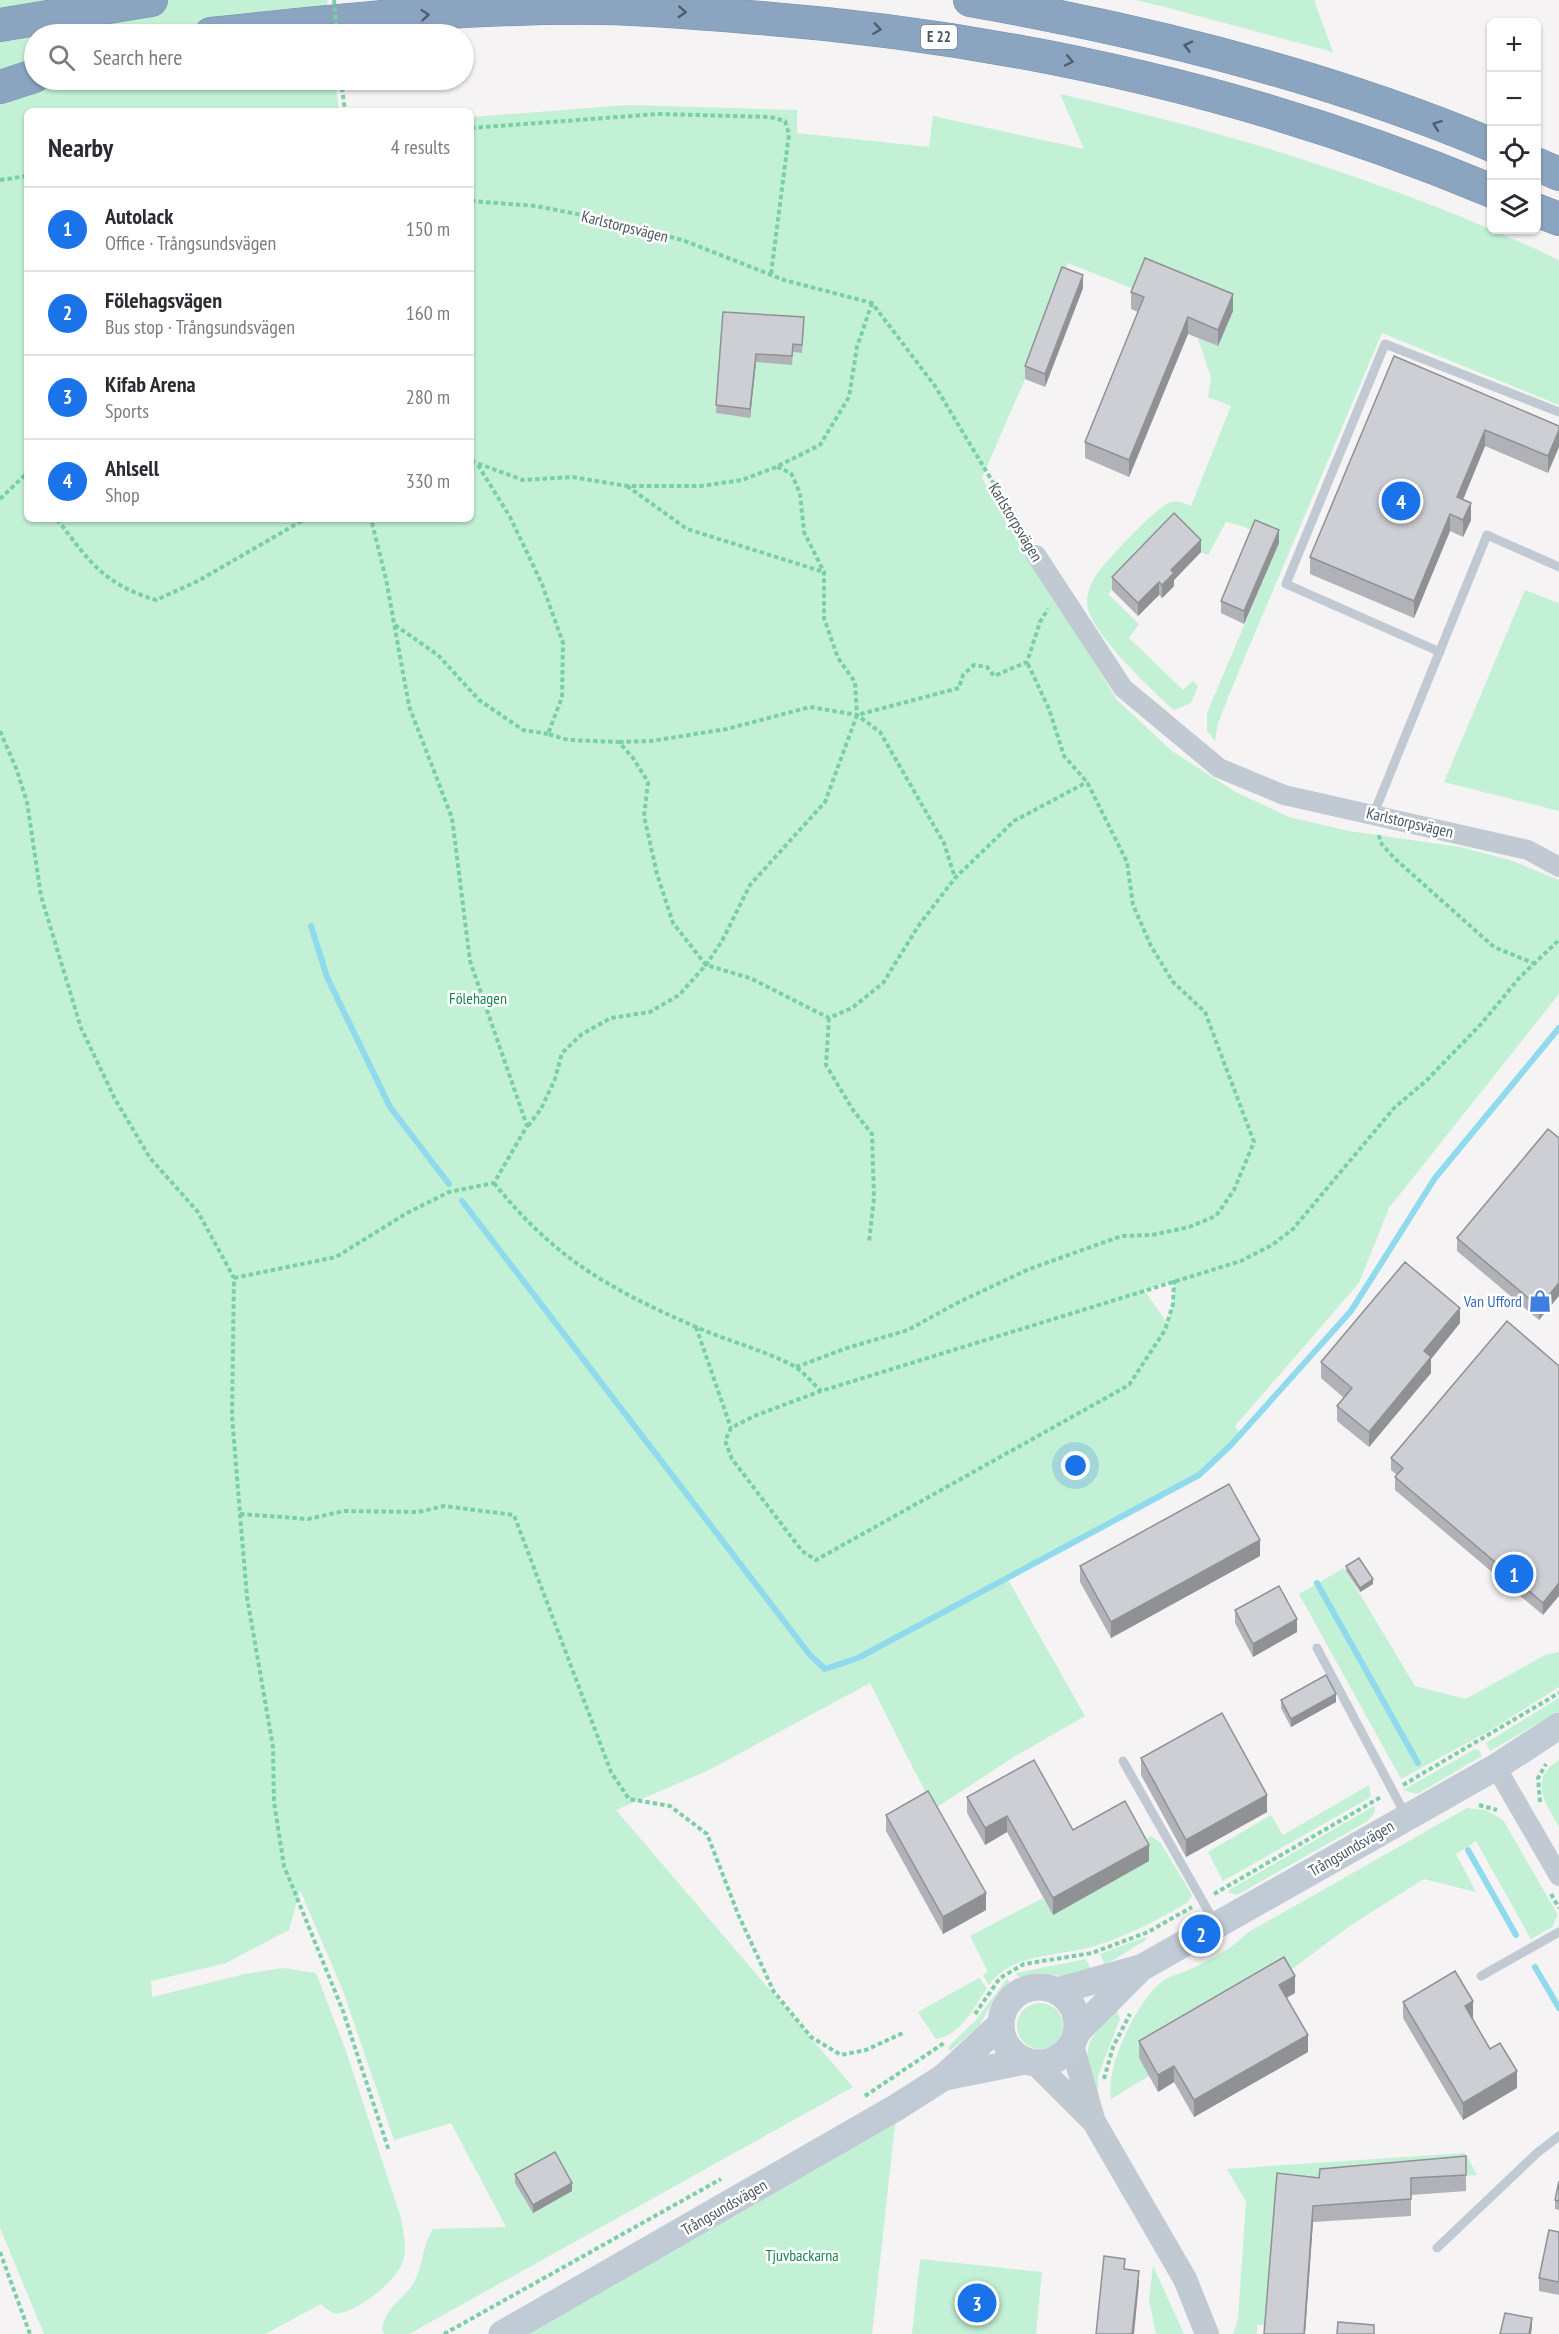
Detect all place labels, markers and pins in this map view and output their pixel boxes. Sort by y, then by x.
pin: 4 [1382,478,1420,524]
shop icon: Van Ufford [1527,1288,1553,1314]
place label: Van Ufford [1463,1291,1522,1311]
pin: 1 [1494,1552,1534,1596]
pin: 2 [1182,1912,1220,1956]
pin: 3 [958,2280,996,2326]

